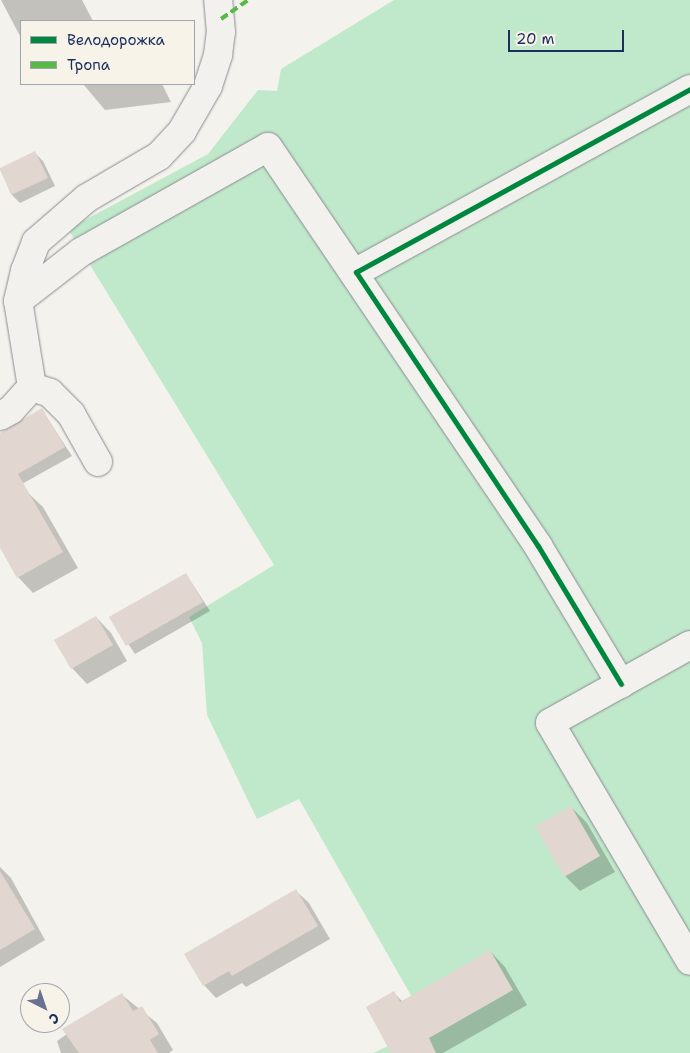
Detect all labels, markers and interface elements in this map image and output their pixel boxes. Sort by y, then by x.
legend [20,20,195,85]
scale bar [510,20,626,52]
text: 20 m [516,29,555,49]
text: Велодорожка [67,30,165,50]
text: Тропа [67,55,110,75]
north arrow [20,983,70,1033]
text: С [45,1009,63,1028]

